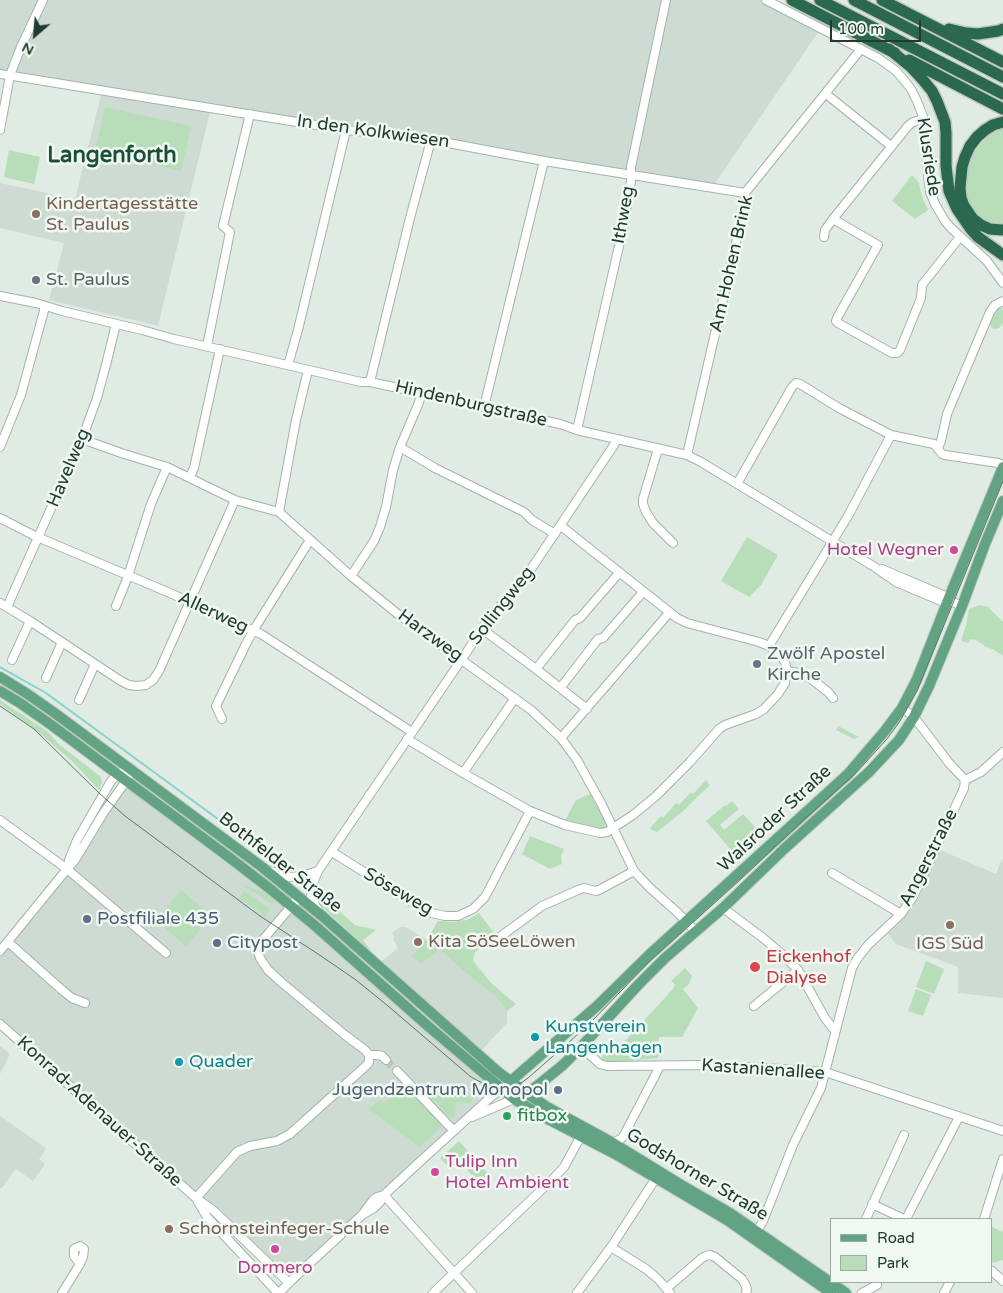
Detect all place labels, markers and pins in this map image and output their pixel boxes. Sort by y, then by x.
place label: Kindertagesstätte St. Paulus [46,193,198,235]
marker: Kindertagesstätte St. Paulus [30,208,42,220]
place label: St. Paulus [46,269,130,291]
marker: St. Paulus [30,274,42,286]
place label: Hotel Wegner [827,539,944,561]
marker: Hotel Wegner [948,544,960,556]
place label: Zwölf Apostel Kirche [767,643,885,686]
marker: Zwölf Apostel Kirche [751,658,763,670]
place label: Postfiliale 435 [97,908,219,930]
marker: Postfiliale 435 [81,913,93,925]
marker: IGS Süd [944,919,956,931]
place label: Kita SöSeeLöwen [428,931,576,953]
place label: Citypost [227,932,298,954]
place label: IGS Süd [916,933,984,955]
marker: Kita SöSeeLöwen [412,936,424,948]
marker: Citypost [211,937,223,949]
place label: Eickenhof Dialyse [766,946,851,989]
marker: Eickenhof Dialyse [748,960,762,974]
place label: Kunstverein Langenhagen [545,1016,663,1058]
marker: Kunstverein Langenhagen [529,1031,541,1043]
place label: Quader [189,1051,253,1073]
marker: Quader [173,1056,185,1068]
place label: Jugendzentrum Monopol [332,1079,548,1101]
marker: Jugendzentrum Monopol [552,1084,564,1096]
place label: fitbox [517,1105,567,1127]
marker: fitbox [501,1110,513,1122]
place label: Tulip Inn Hotel Ambient [445,1151,569,1194]
marker: Tulip Inn Hotel Ambient [429,1166,441,1178]
place label: Schornsteinfeger-Schule [179,1218,389,1240]
marker: Schornsteinfeger-Schule [163,1223,175,1235]
marker: Dormero [269,1243,281,1255]
place label: Dormero [237,1257,313,1279]

